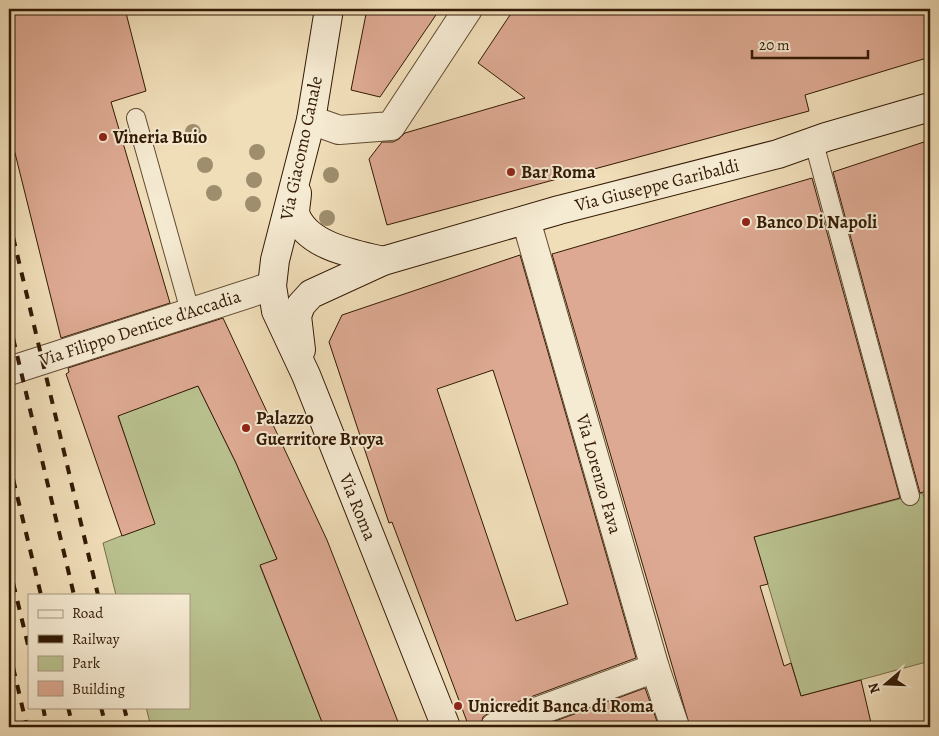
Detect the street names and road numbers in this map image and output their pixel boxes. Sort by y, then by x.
street label: Via Giacomo Canale [274,74,328,223]
street label: Via Giuseppe Garibaldi [571,153,742,217]
street label: Via Filippo Dentice d'Accadia [35,284,244,372]
street label: Via Lorenzo Fava [570,410,628,537]
street label: Via Roma [333,469,382,545]

